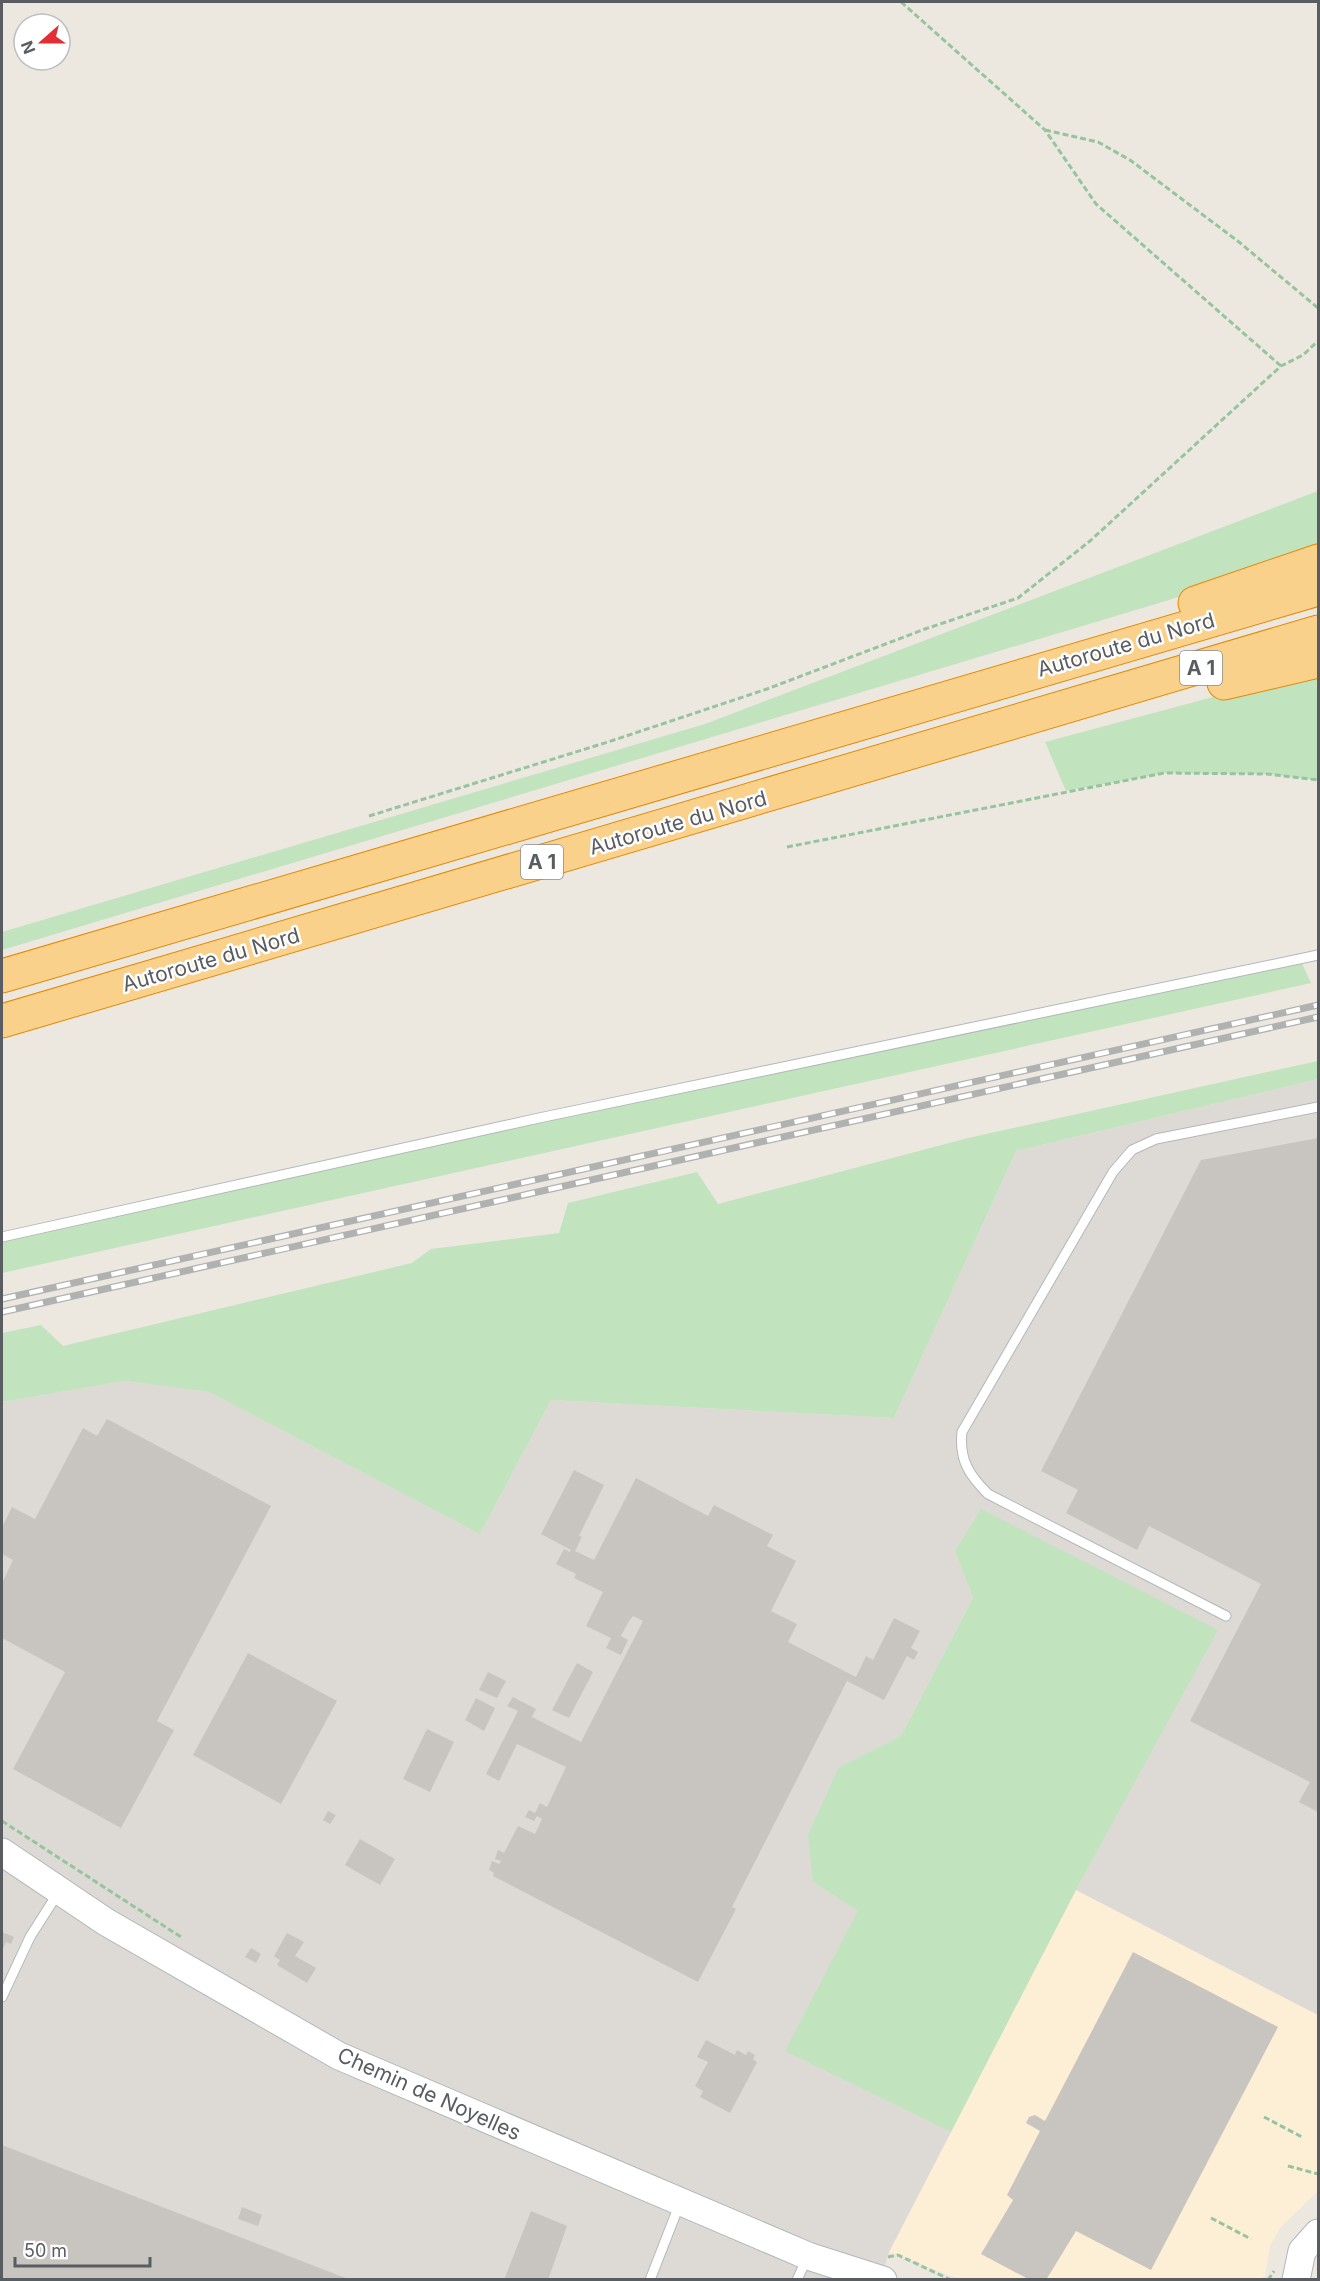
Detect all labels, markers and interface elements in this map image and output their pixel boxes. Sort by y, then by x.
north arrow [12,12,72,72]
text: N [16,38,40,57]
street label: Autoroute du Nord [1034,607,1218,682]
road number: A 1 [1180,651,1222,685]
street label: Autoroute du Nord [586,785,770,860]
road number: A 1 [521,845,563,879]
street label: Autoroute du Nord [119,922,303,997]
street label: Chemin de Noyelles [334,2042,525,2145]
scale bar [15,2230,150,2268]
text: 50 m [24,2240,67,2261]

